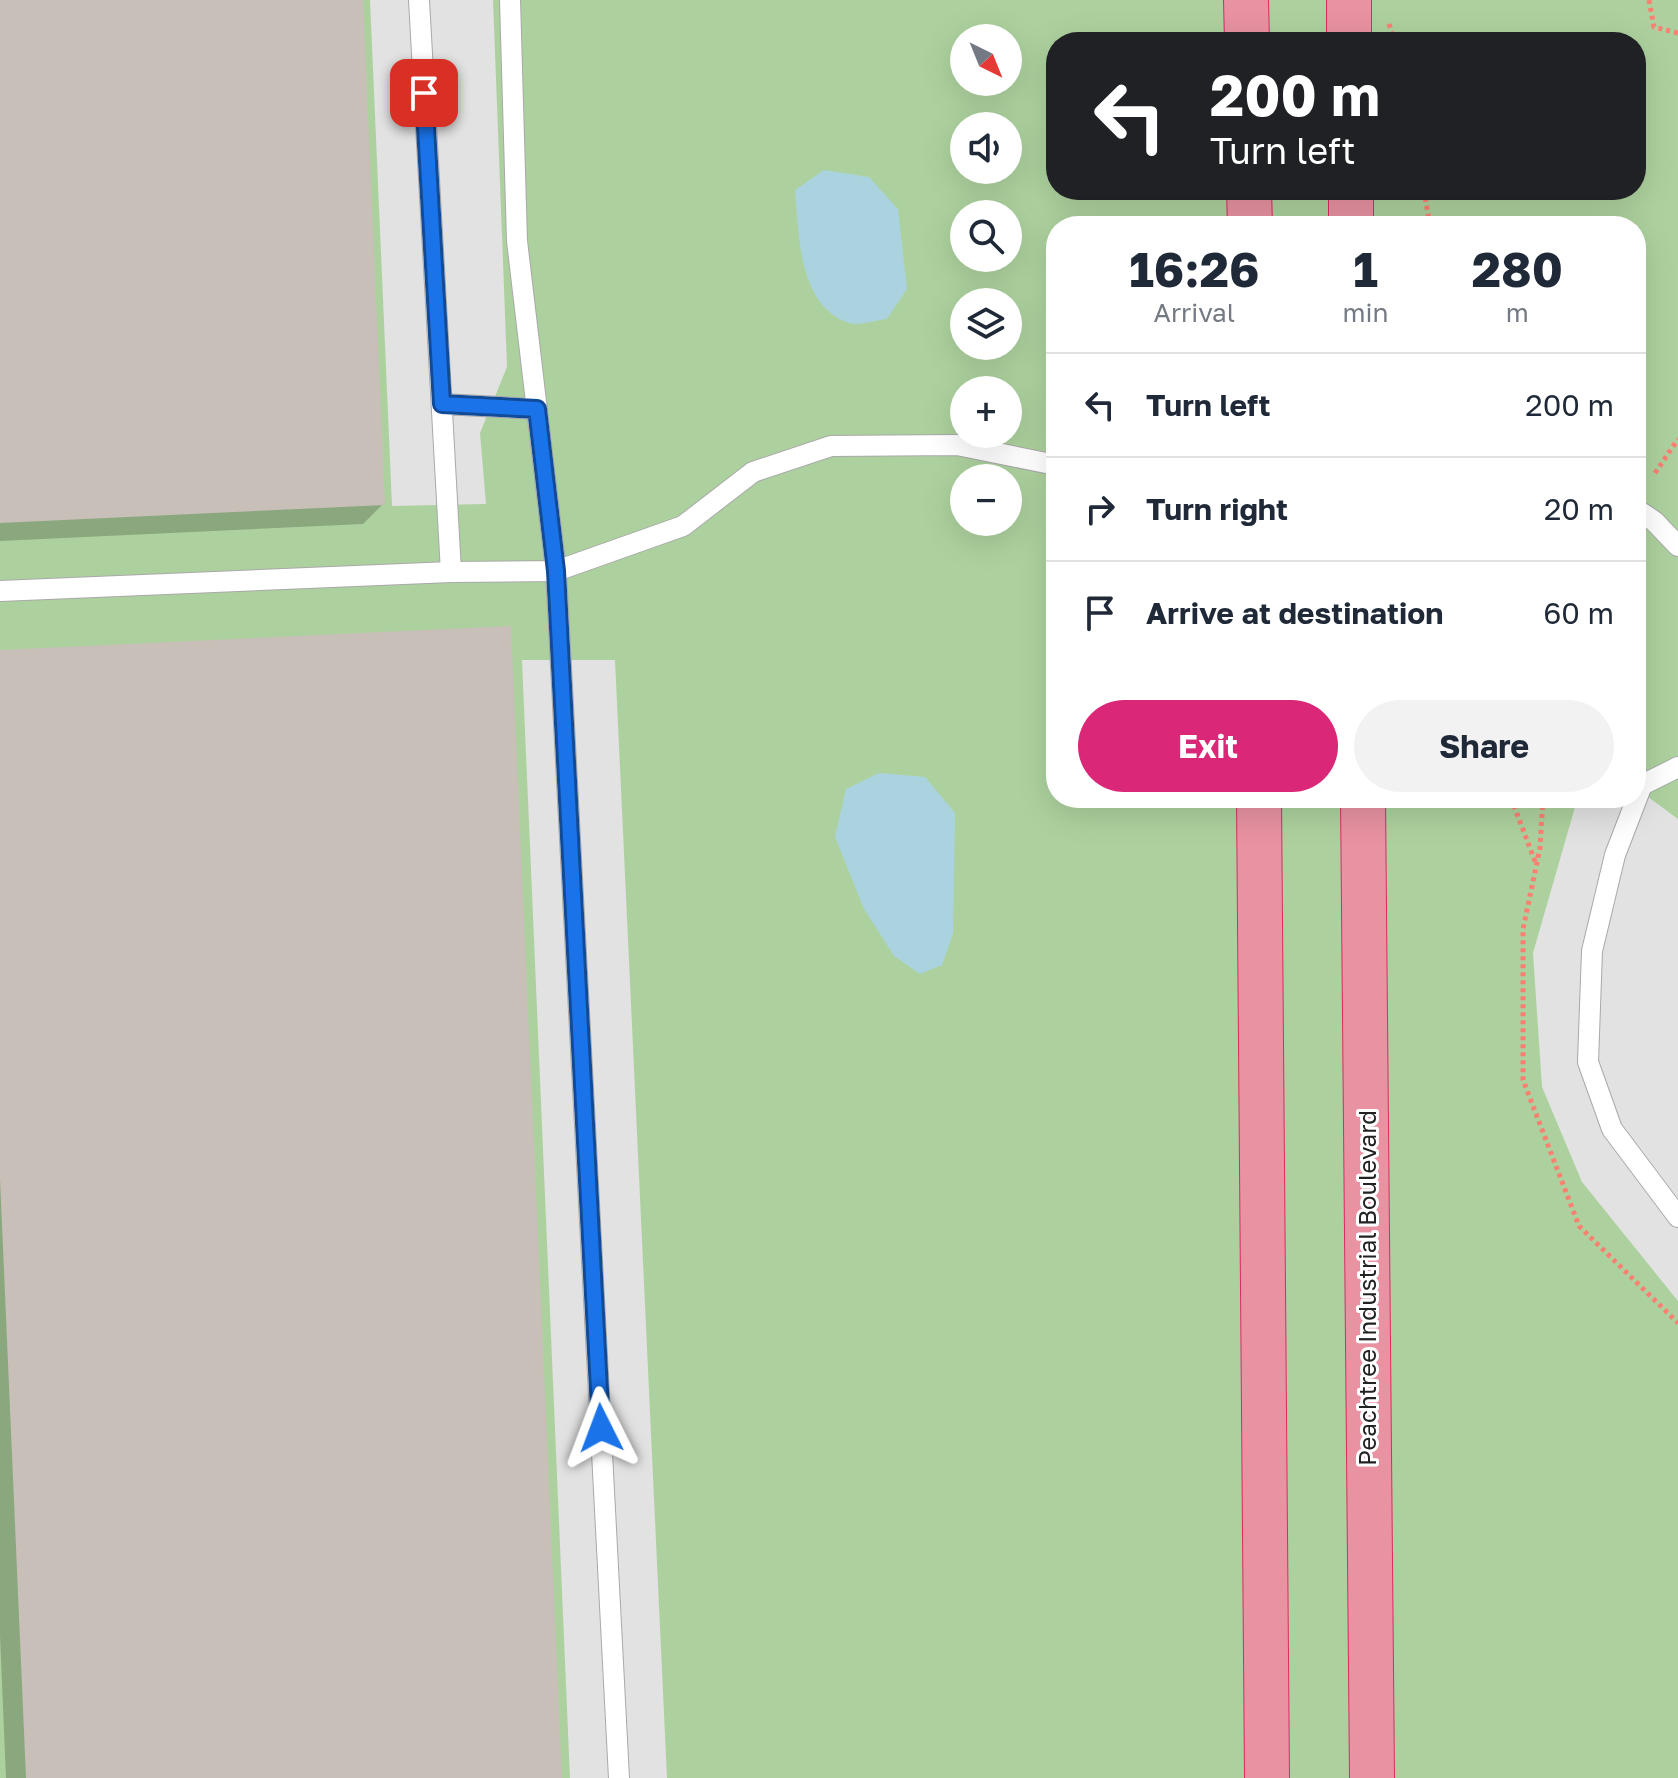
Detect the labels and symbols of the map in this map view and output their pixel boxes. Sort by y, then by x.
north arrow [950,24,1022,96]
pin [390,59,458,127]
street label: Peachtree Industrial Boulevard [1352,1110,1381,1466]
position arrow [559,1386,643,1470]

